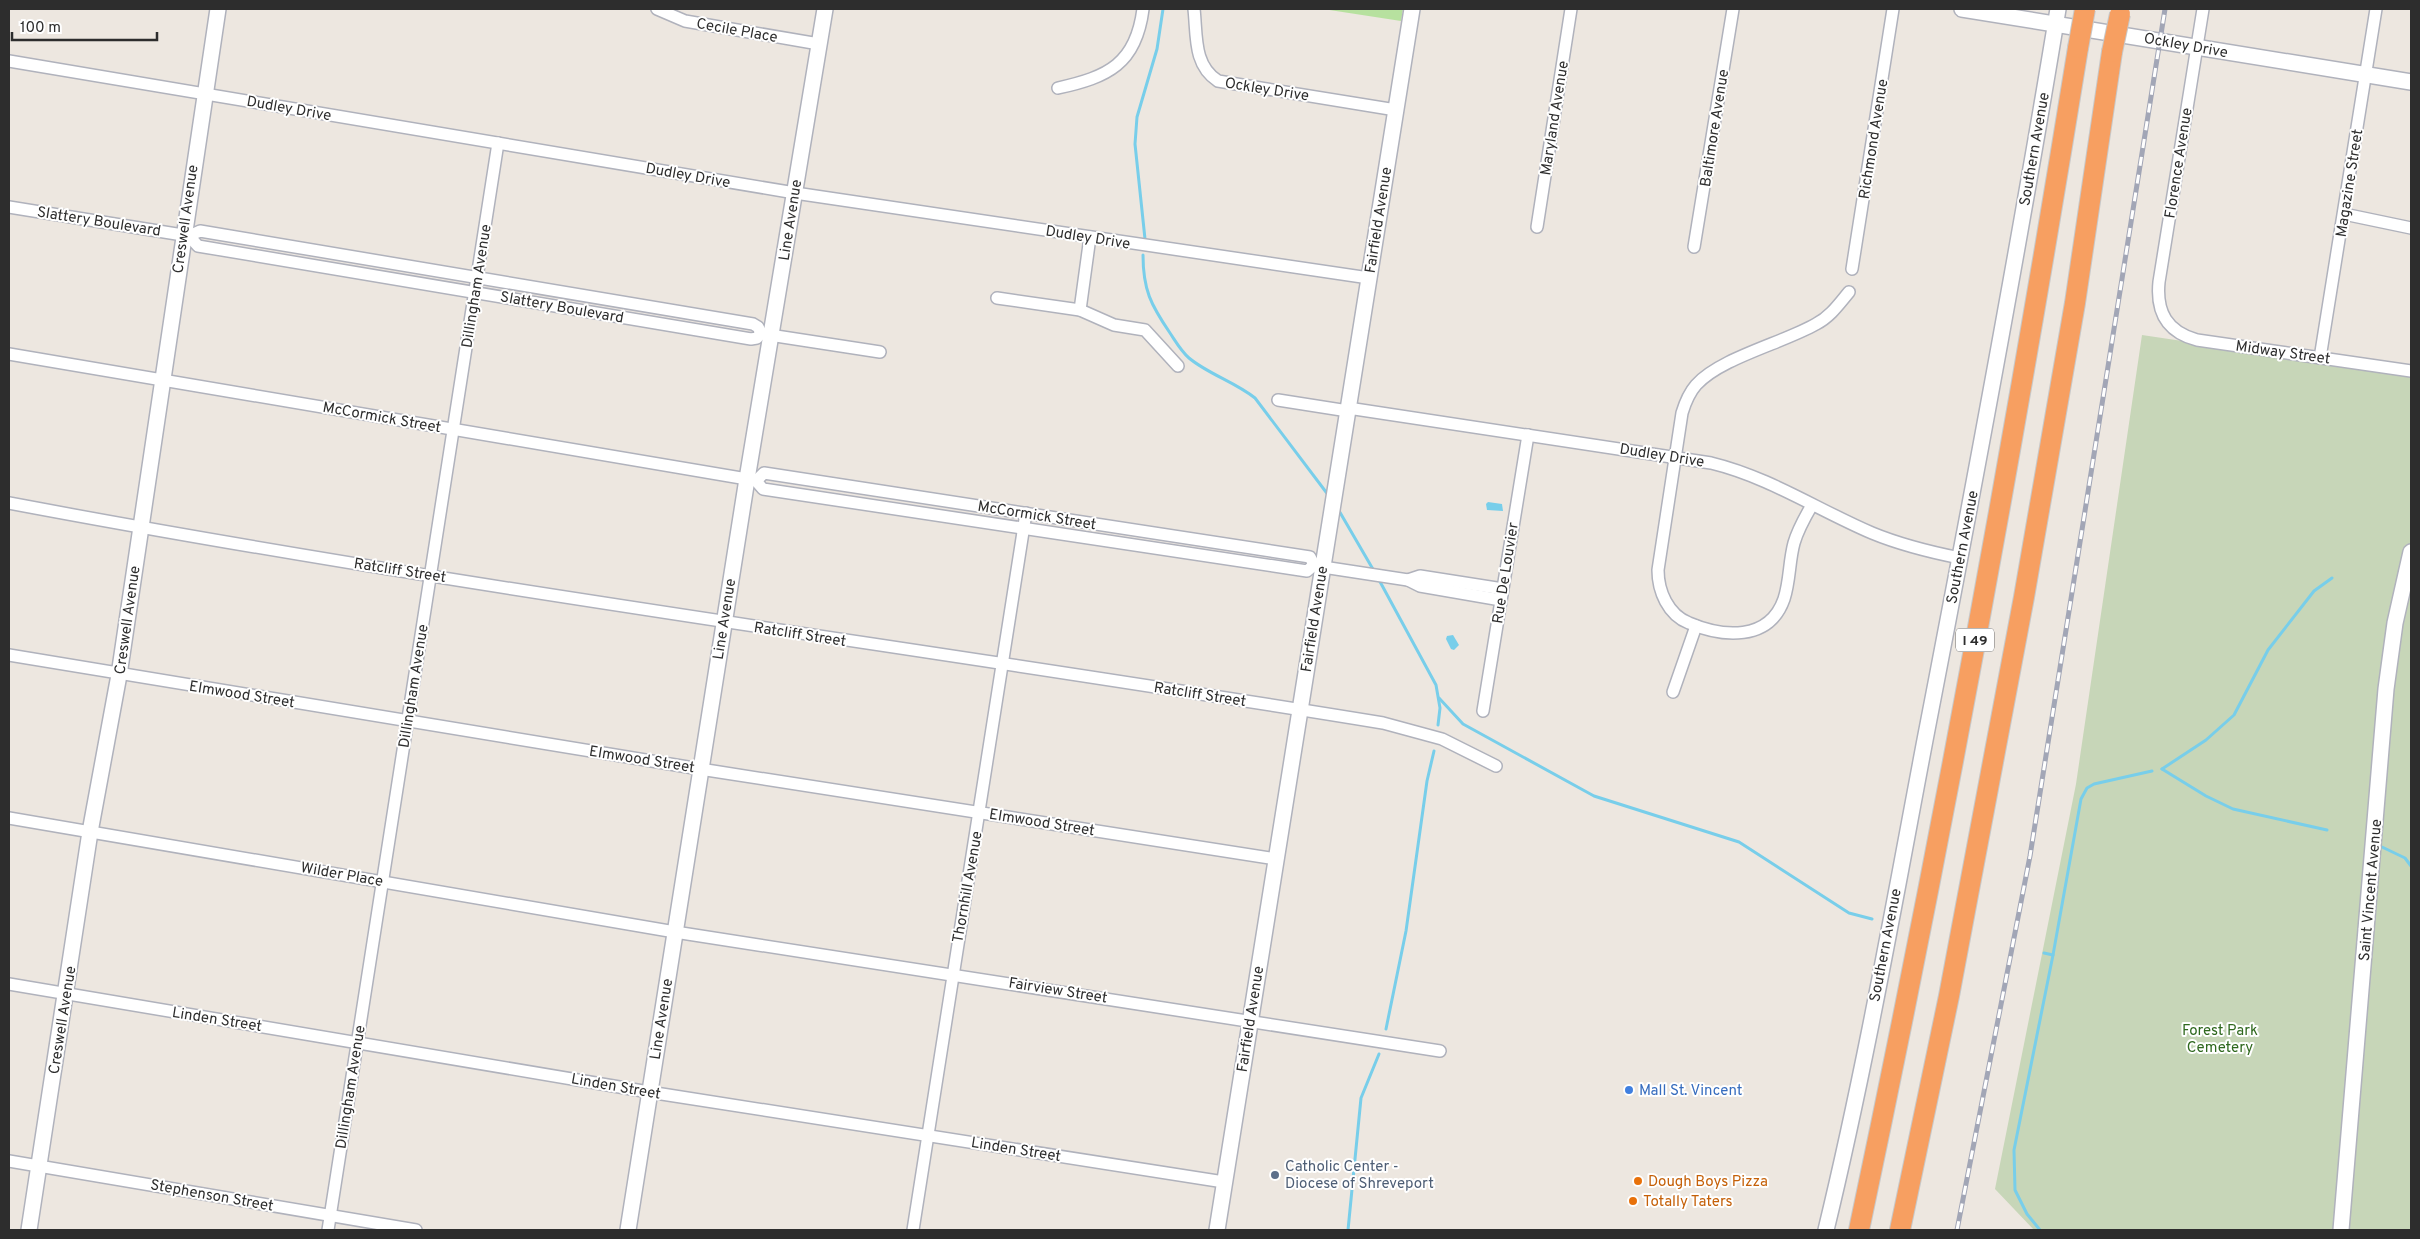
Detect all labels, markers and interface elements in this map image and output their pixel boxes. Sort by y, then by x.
scale bar [12,10,158,42]
street label: Cecile Place [695,15,779,48]
text: 100 m [20,19,61,38]
street label: Ockley Drive [2142,30,2229,63]
street label: Maryland Avenue [1537,60,1574,177]
street label: Baltimore Avenue [1697,68,1734,188]
street label: Ockley Drive [1223,74,1310,107]
street label: Richmond Avenue [1856,78,1893,201]
street label: Southern Avenue [2016,91,2055,208]
street label: Dudley Drive [245,93,333,126]
street label: Florence Avenue [2161,107,2198,220]
street label: Magazine Street [2333,128,2368,239]
street label: Dudley Drive [644,160,732,193]
street label: Creswell Avenue [169,164,204,275]
street label: Fairfield Avenue [1362,166,1397,275]
street label: Line Avenue [776,178,807,262]
street label: Slattery Boulevard [36,203,162,242]
street label: Dudley Drive [1044,222,1132,255]
street label: Dillingham Avenue [458,223,497,350]
street label: Slattery Boulevard [499,288,625,329]
street label: Midway Street [2234,337,2331,370]
street label: McCormick Street [321,399,442,438]
street label: Dudley Drive [1618,440,1706,473]
street label: Southern Avenue [1943,489,1984,606]
street label: McCormick Street [976,498,1097,535]
street label: Rue De Louvier [1489,521,1524,625]
street label: Ratcliff Street [352,555,447,588]
street label: Creswell Avenue [111,565,146,676]
street label: Fairfield Avenue [1298,565,1333,674]
street label: Line Avenue [710,577,741,661]
street label: Ratcliff Street [752,619,847,652]
street label: Dillingham Avenue [395,623,434,750]
road number: I 49 [1956,628,1994,652]
street label: Elmwood Street [188,678,296,713]
street label: Ratcliff Street [1152,679,1247,712]
street label: Elmwood Street [588,743,696,778]
street label: Elmwood Street [988,806,1096,841]
street label: Saint Vincent Avenue [2356,818,2387,962]
street label: Thornhill Avenue [949,830,988,945]
street label: Wilder Place [299,859,385,892]
street label: Southern Avenue [1866,887,1907,1004]
street label: Creswell Avenue [46,965,81,1076]
street label: Fairfield Avenue [1234,965,1269,1074]
street label: Fairview Street [1007,974,1109,1009]
street label: Line Avenue [647,977,678,1061]
street label: Linden Street [170,1004,263,1037]
park label: Forest Park Cemetery [2182,1022,2258,1058]
street label: Dillingham Avenue [332,1024,371,1151]
street label: Linden Street [569,1070,662,1105]
place label: Mall St. Vincent [1639,1082,1742,1101]
marker: Mall St. Vincent [1623,1084,1635,1096]
street label: Linden Street [969,1134,1062,1167]
place label: Catholic Center - Diocese of Shreveport [1285,1158,1434,1194]
marker: Catholic Center - Diocese of Shreveport [1269,1169,1281,1181]
place label: Dough Boys Pizza [1648,1173,1768,1192]
marker: Dough Boys Pizza [1632,1175,1644,1187]
street label: Stephenson Street [149,1176,275,1217]
place label: Totally Taters [1643,1193,1733,1212]
marker: Totally Taters [1627,1195,1639,1207]

